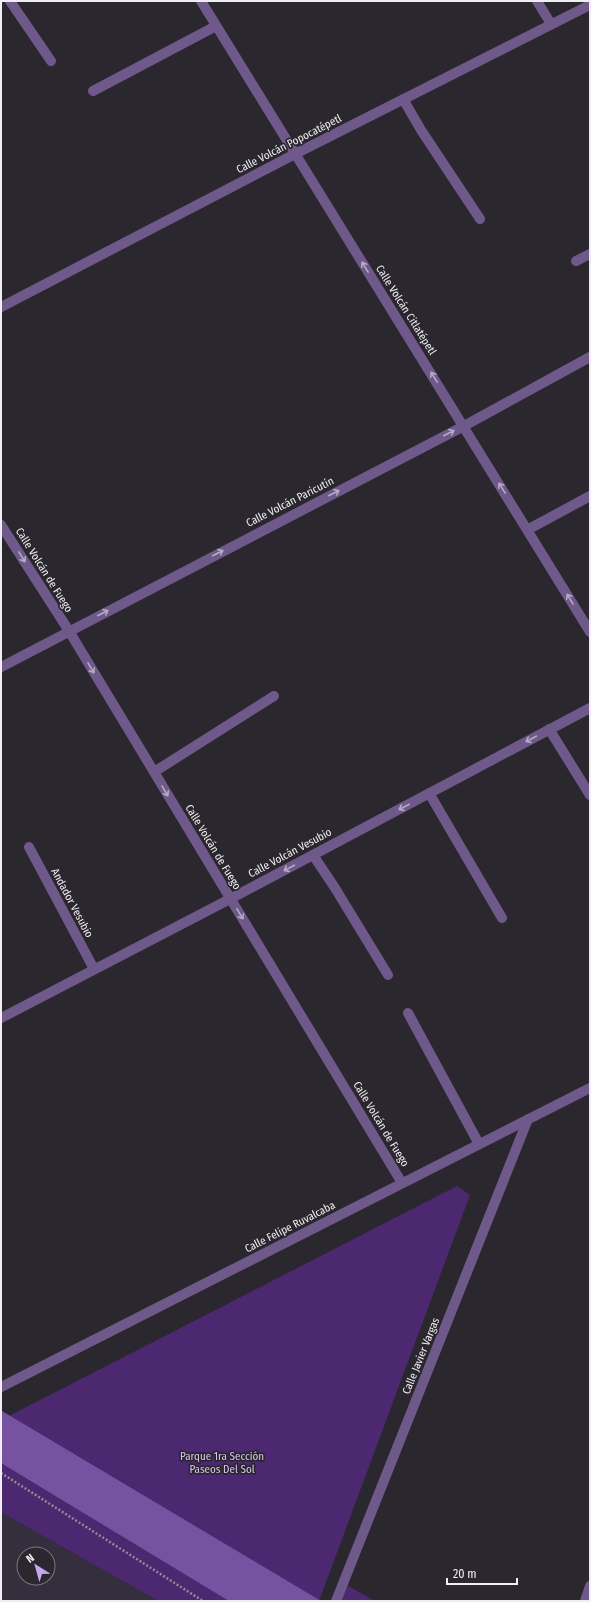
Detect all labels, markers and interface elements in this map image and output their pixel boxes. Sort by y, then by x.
street label: Calle Volcán Popocatépetl [234,112,344,176]
one-way arrow [361,262,369,273]
street label: Calle Volcán Citlatépetl [373,263,439,357]
one-way arrow [429,371,437,383]
one-way arrow [443,429,455,436]
street label: Calle Volcán Paricutín [244,474,336,530]
one-way arrow [497,482,505,494]
one-way arrow [328,489,340,496]
street label: Calle Volcán de Fuego [13,525,75,615]
one-way arrow [212,549,224,556]
one-way arrow [18,552,26,563]
one-way arrow [565,593,573,605]
one-way arrow [97,609,109,616]
one-way arrow [87,662,95,674]
one-way arrow [525,736,537,743]
one-way arrow [161,785,169,796]
street label: Calle Volcán de Fuego [182,802,244,892]
one-way arrow [398,803,410,811]
street label: Calle Volcán Vesubio [246,825,334,880]
one-way arrow [283,864,295,872]
street label: Andador Vesubio [48,866,96,940]
one-way arrow [236,908,244,920]
street label: Calle Volcán de Fuego [350,1079,412,1169]
street label: Calle Felipe Ruvalcaba [243,1199,337,1255]
street label: Calle Javier Vargas [400,1316,442,1396]
park label: Parque 1ra Sección Paseos Del Sol [180,1450,264,1476]
north arrow [16,1546,56,1586]
text: N [24,1551,37,1566]
scale bar [447,1560,517,1586]
text: 20 m [453,1567,477,1581]

